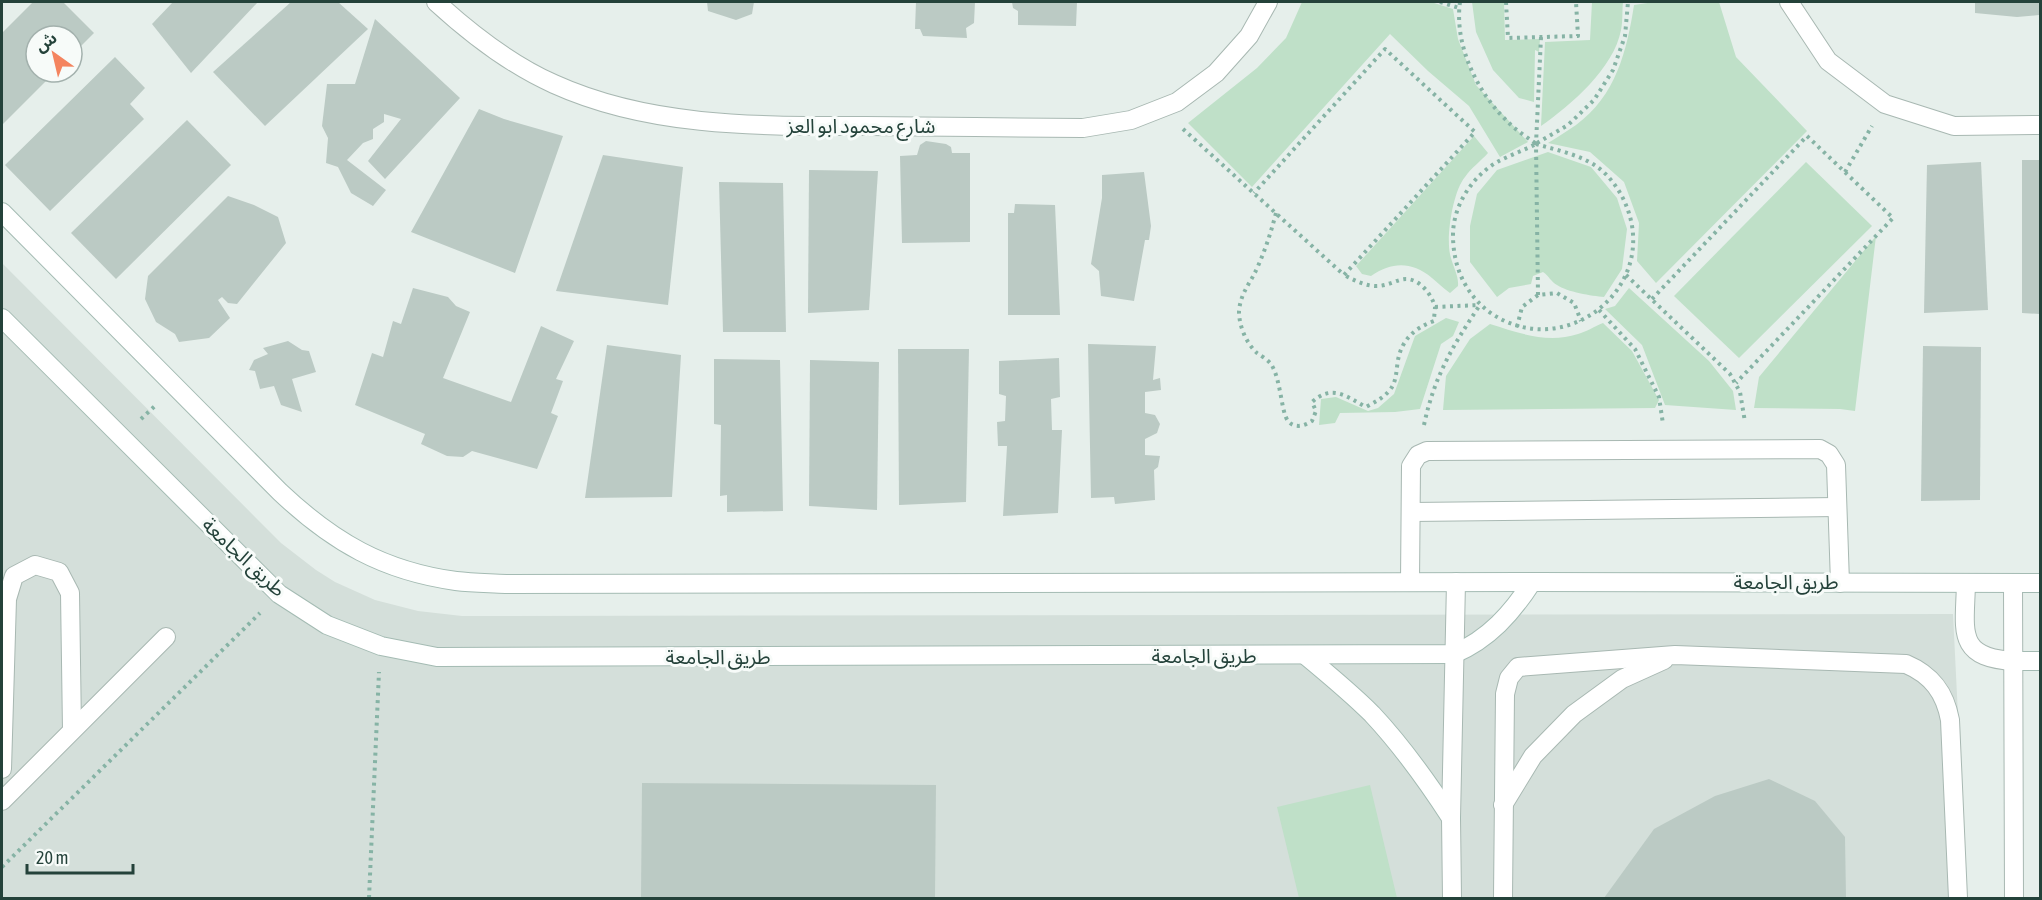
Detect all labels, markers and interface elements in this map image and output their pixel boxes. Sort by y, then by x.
north arrow [24,24,84,84]
text: ش [31,28,60,56]
street label: شارع محمود ابو العز [786,114,935,141]
street label: طريق الجامعة [197,512,291,602]
street label: طريق الجامعة [1734,570,1838,595]
street label: طريق الجامعة [1152,644,1256,669]
street label: طريق الجامعة [666,645,770,670]
scale bar [27,837,134,875]
text: 20 m [36,847,68,868]

